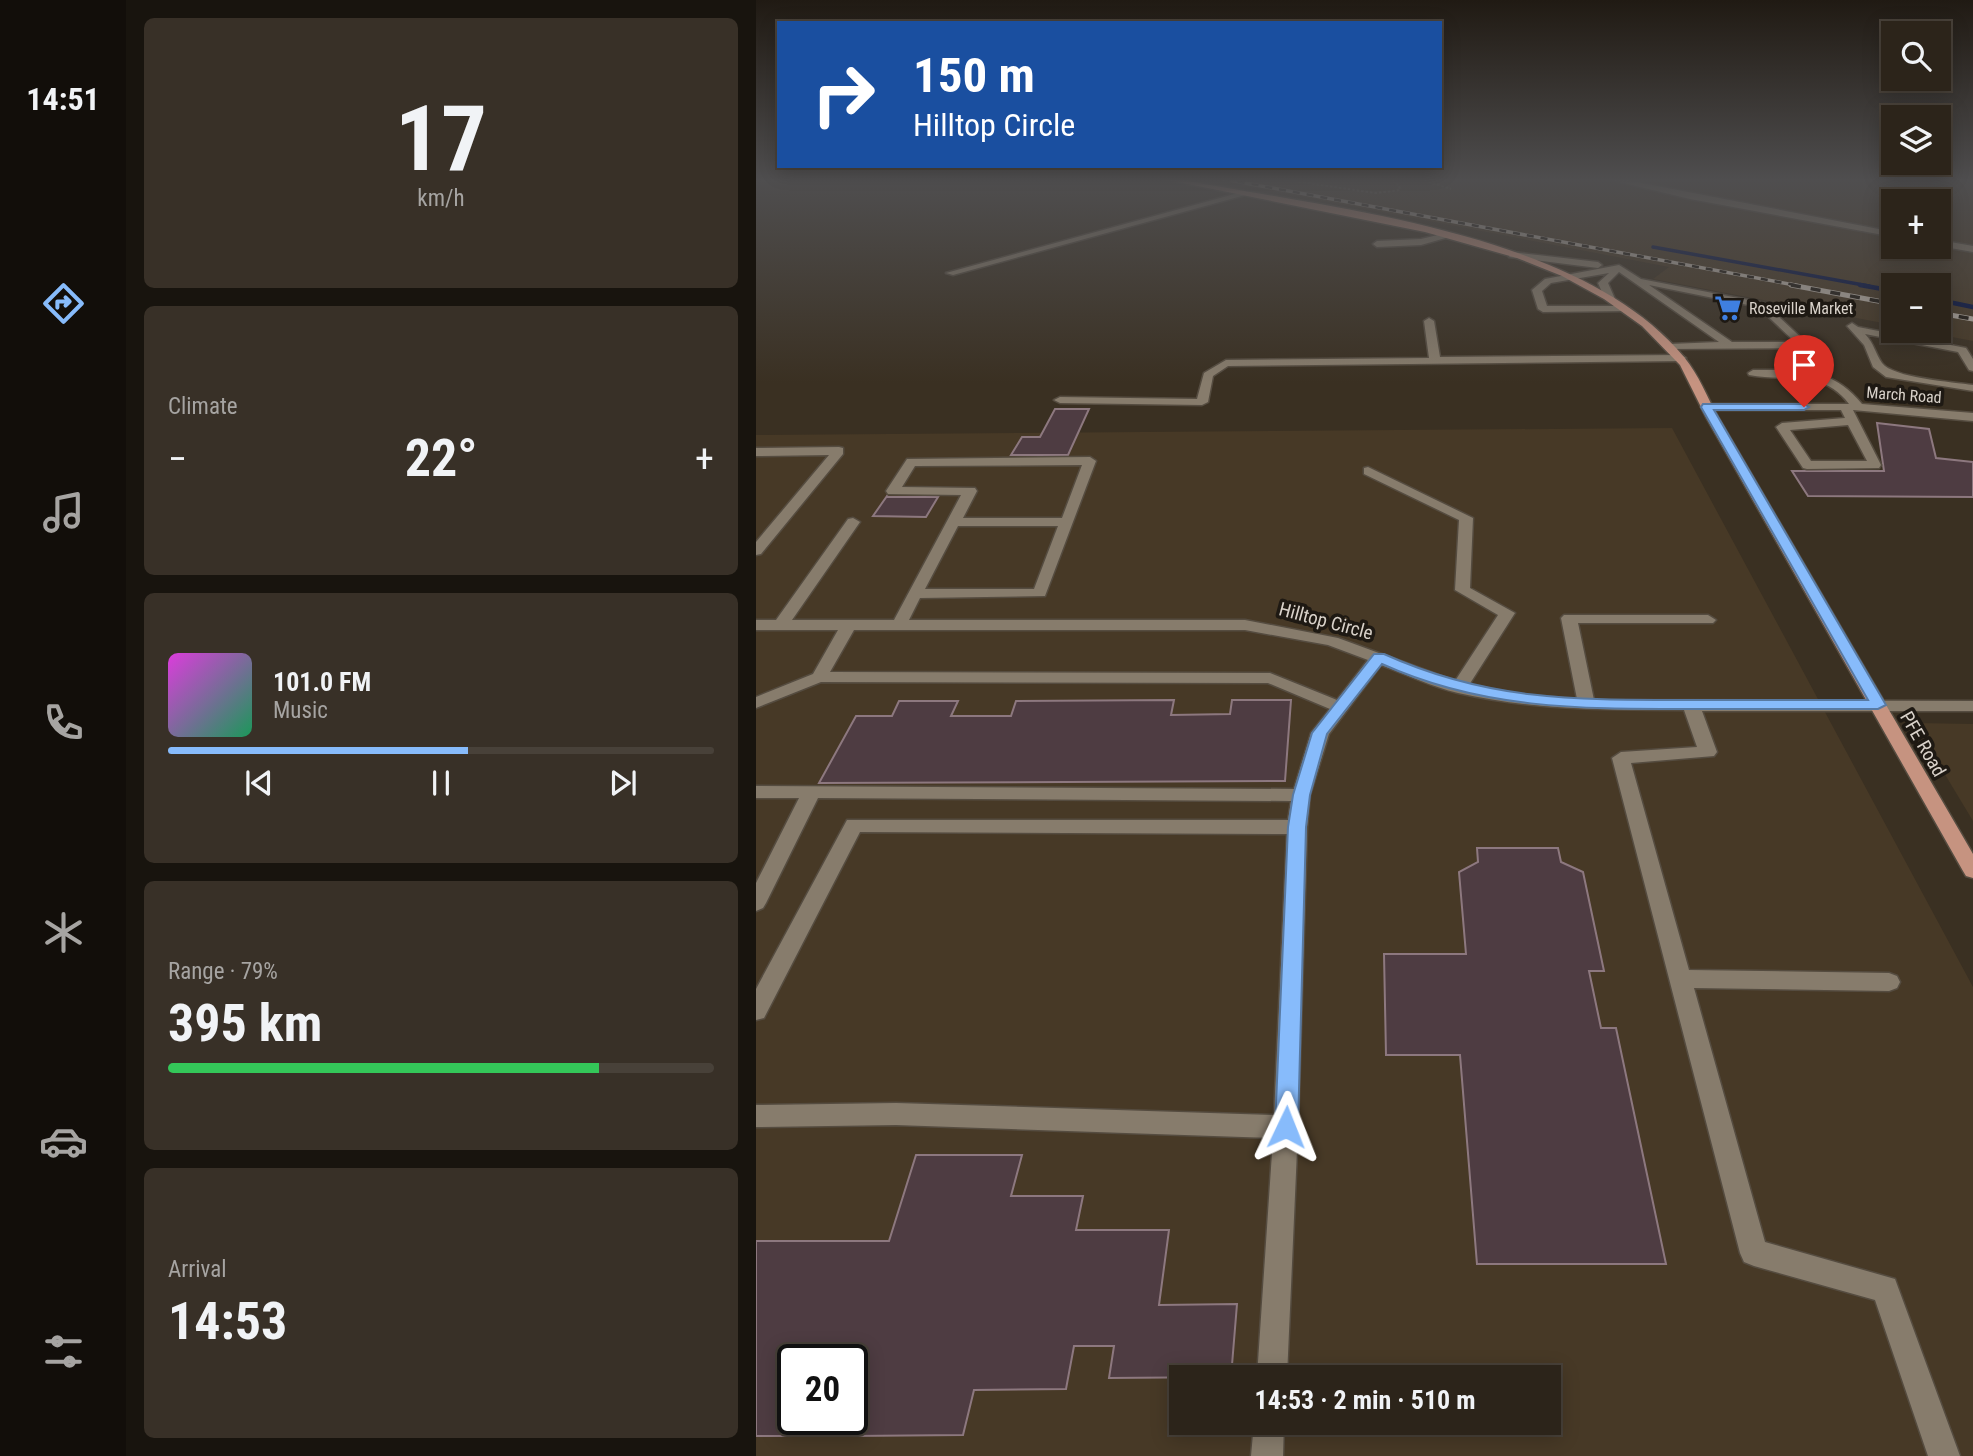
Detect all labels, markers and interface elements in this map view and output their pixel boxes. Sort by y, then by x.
map controls [1881,21,1951,343]
button: search [1881,21,1951,91]
text: 150 m [913,47,1035,104]
icon: right [798,49,889,140]
text: 14:51 [26,80,100,118]
text: 17 [395,86,487,192]
button: layers [1881,105,1951,175]
text: Hilltop Circle [913,106,1075,144]
text: km/h [417,185,465,212]
button: + [1881,189,1951,259]
button: − [1881,273,1951,343]
icon: directions [39,279,88,328]
supermarket icon: Roseville Market [1713,293,1743,323]
place label: Roseville Market [1749,299,1853,318]
pin [1774,335,1834,407]
icon: arrive [1785,346,1823,384]
street label: March Road [1866,383,1942,407]
text: Climate [168,393,238,420]
text: 22° [405,428,477,489]
text: − [168,437,187,481]
text: + [695,437,714,481]
icon: music [39,488,88,537]
street label: Hilltop Circle [1276,597,1376,645]
text: 101.0 FM [273,667,371,697]
text: Music [273,697,328,724]
icon: phone [39,698,88,747]
street label: PFE Road [1895,707,1951,781]
icon: previous [240,764,278,802]
icon: pause [422,764,460,802]
icon: next [604,764,642,802]
icon: climate [39,908,88,957]
text: Range · 79% [168,958,278,985]
text: 395 km [168,993,322,1054]
position arrow [1249,1090,1323,1164]
icon: car [39,1117,88,1166]
text: Arrival [168,1256,227,1283]
text: 14:53 [168,1291,287,1352]
icon: filters [39,1327,88,1376]
speed limit sign: 20 [777,1344,868,1435]
text: 14:53 · 2 min · 510 m [1255,1385,1475,1415]

